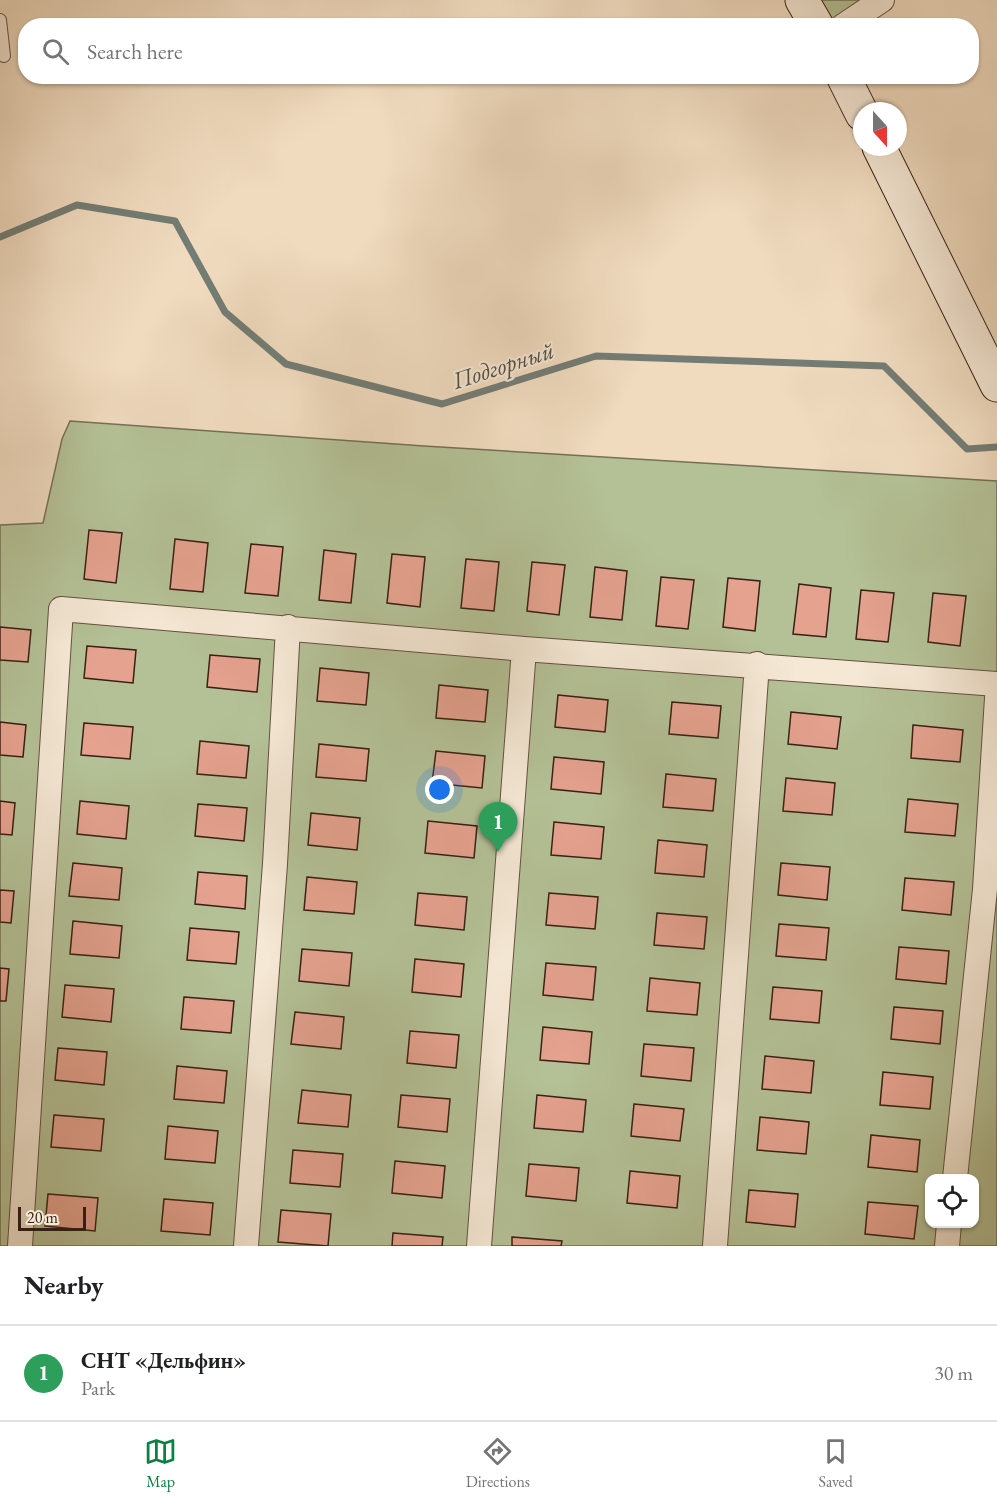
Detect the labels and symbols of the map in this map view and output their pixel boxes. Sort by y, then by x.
north arrow [853,102,907,156]
water label: Подгорный [447,334,558,396]
your location [425,775,454,804]
pin: 1 [478,802,518,852]
scale bar [18,1204,86,1232]

